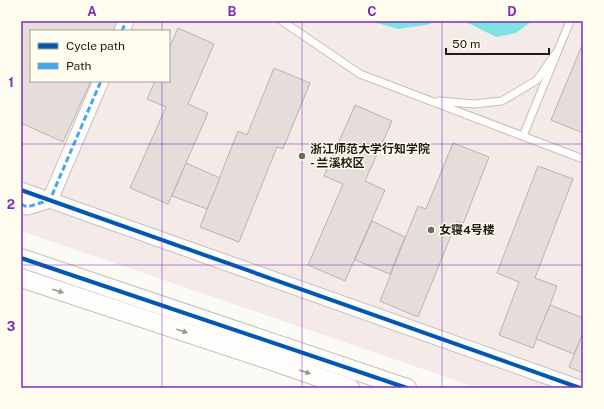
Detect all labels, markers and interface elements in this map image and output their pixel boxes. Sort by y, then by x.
text: A [87,4,97,19]
text: B [228,4,237,19]
text: C [367,4,377,19]
text: D [507,4,517,19]
legend [30,30,170,82]
scale bar [446,30,549,56]
text: 50 m [452,37,480,51]
text: Cycle path [66,39,125,53]
text: Path [66,59,92,73]
text: 1 [8,75,14,90]
place label: 浙江师范大学行知学院 - 兰溪校区 [310,142,430,170]
marker: 浙江师范大学行知学院 - 兰溪校区 [297,151,307,161]
text: 2 [7,197,15,212]
place label: 女寝4号楼 [439,223,495,237]
marker: 女寝4号楼 [426,225,436,235]
one-way arrow [52,288,64,294]
text: 3 [7,319,16,334]
one-way arrow [176,328,188,334]
one-way arrow [299,370,311,376]

